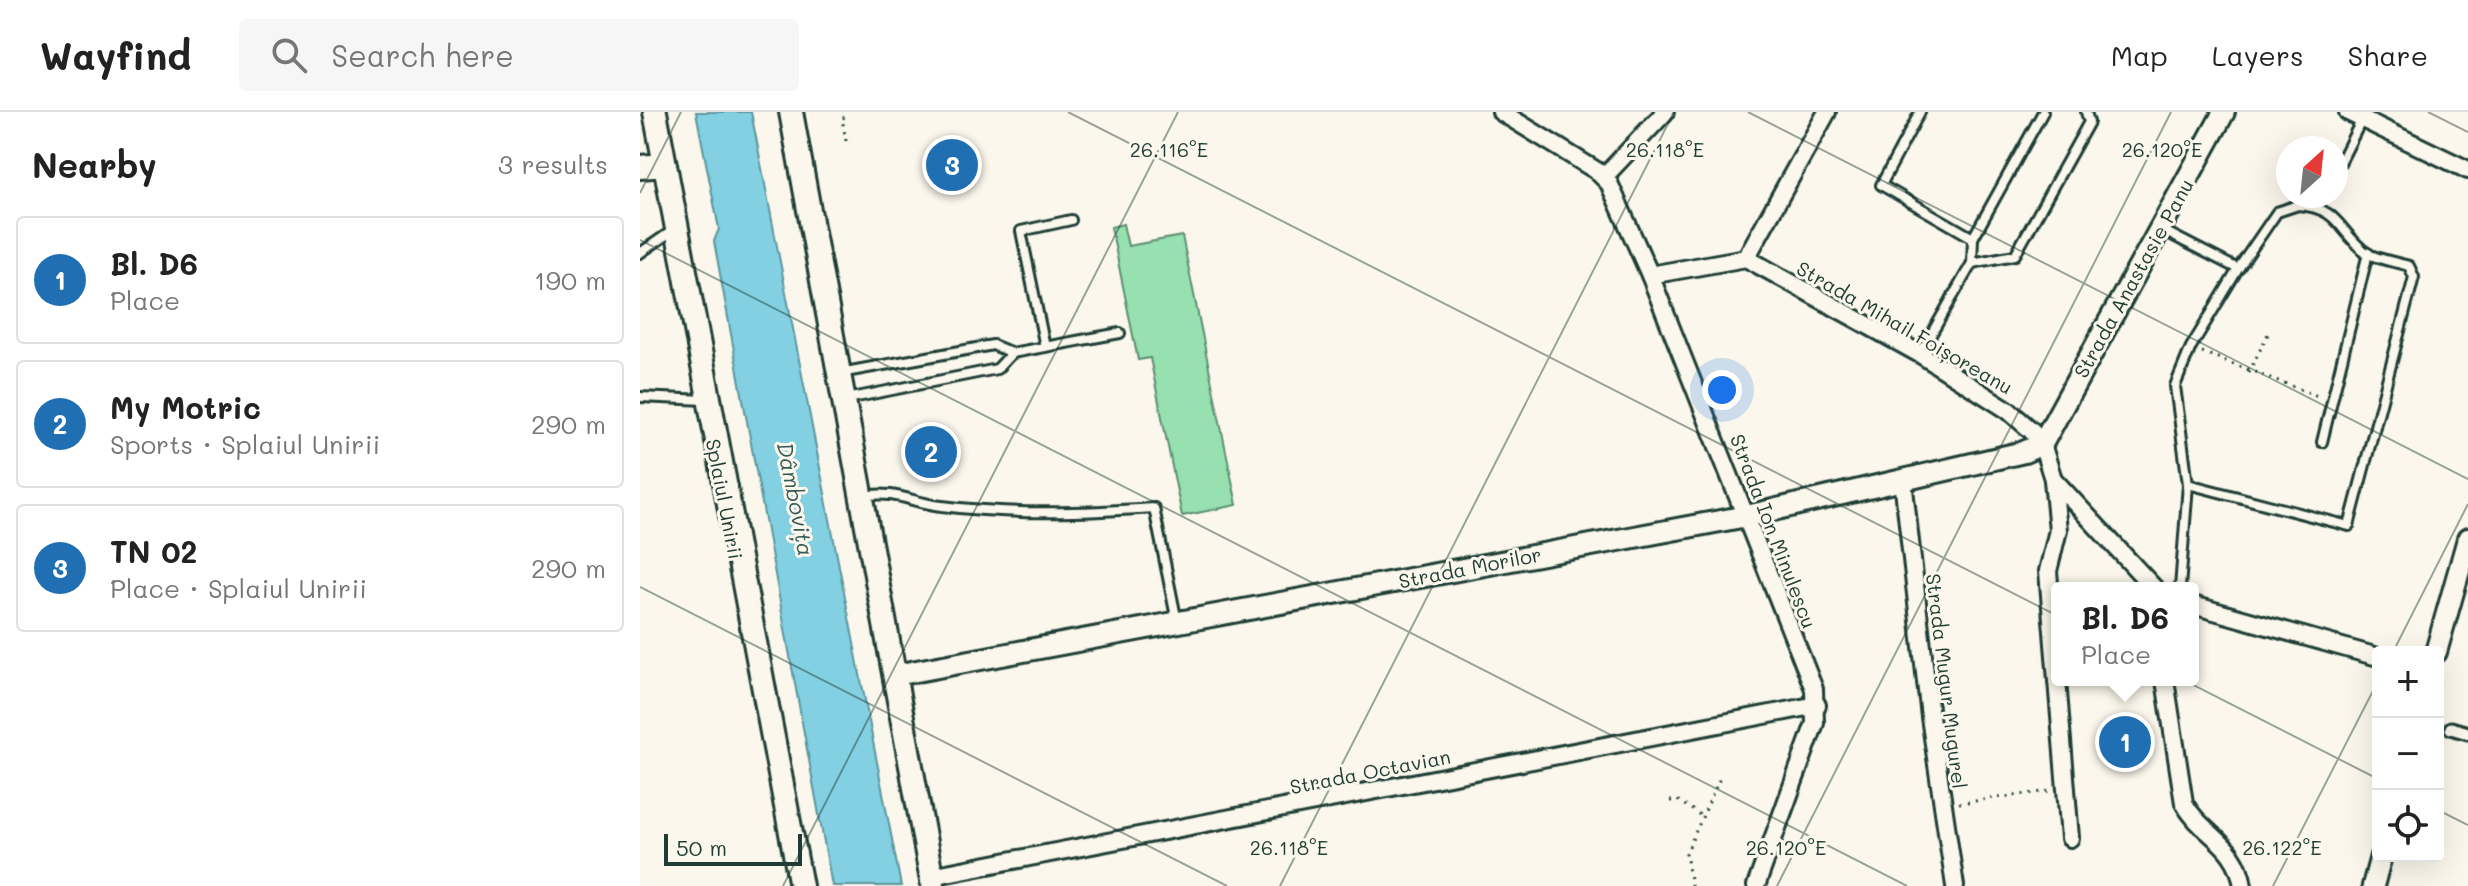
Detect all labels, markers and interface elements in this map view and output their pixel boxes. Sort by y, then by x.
search box [239,19,799,91]
text: Wayfind [40,30,191,80]
icon: search [267,33,311,77]
text: Search here [331,35,514,75]
text: Map [2111,37,2168,73]
text: Layers [2212,37,2304,73]
text: Share [2348,37,2428,73]
pin: 3 [926,135,978,195]
text: 26.116°E [1130,136,1208,162]
text: 26.118°E [1626,136,1704,162]
text: 26.120°E [2122,136,2202,162]
north arrow [2276,136,2348,208]
text: Nearby [32,142,157,187]
text: 3 results [498,147,608,181]
street label: Strada Anastasie Panu [2067,174,2199,382]
text: Bl. D6 [110,243,198,283]
street label: Strada Mihail Foișoreanu [1792,254,2018,400]
text: 1 [54,263,66,297]
text: 190 m [534,263,606,297]
text: Place [110,283,180,317]
your location [1702,370,1742,410]
text: My Motric [110,387,261,427]
text: 2 [53,407,67,441]
text: 290 m [531,407,606,441]
pin: 2 [905,422,957,482]
text: Sports · Splaiul Unirii [110,427,380,461]
street label: Strada Ion Minulescu [1725,430,1823,632]
street label: Splaiul Unirii [701,436,749,562]
water label: Dâmbovița [771,440,821,558]
text: TN 02 [110,531,197,571]
street label: Strada Morilor [1396,540,1544,594]
text: 3 [52,551,68,585]
text: 290 m [531,551,606,585]
text: Place · Splaiul Unirii [110,571,367,605]
street label: Strada Mugur Mugurel [1921,572,1973,790]
popup [2051,582,2199,686]
text: Bl. D6 [2081,597,2169,637]
text: Place [2081,637,2151,671]
map controls [2372,646,2444,862]
button: + [2372,646,2444,718]
pin: 1 [2099,712,2151,772]
button: − [2372,718,2444,790]
street label: Strada Octavian [1287,743,1453,799]
button: locate [2372,790,2444,862]
scale bar [664,830,802,866]
text: 50 m [676,833,727,862]
text: 26.118°E [1250,834,1328,860]
text: 26.120°E [1746,834,1826,860]
text: 26.122°E [2242,834,2322,860]

